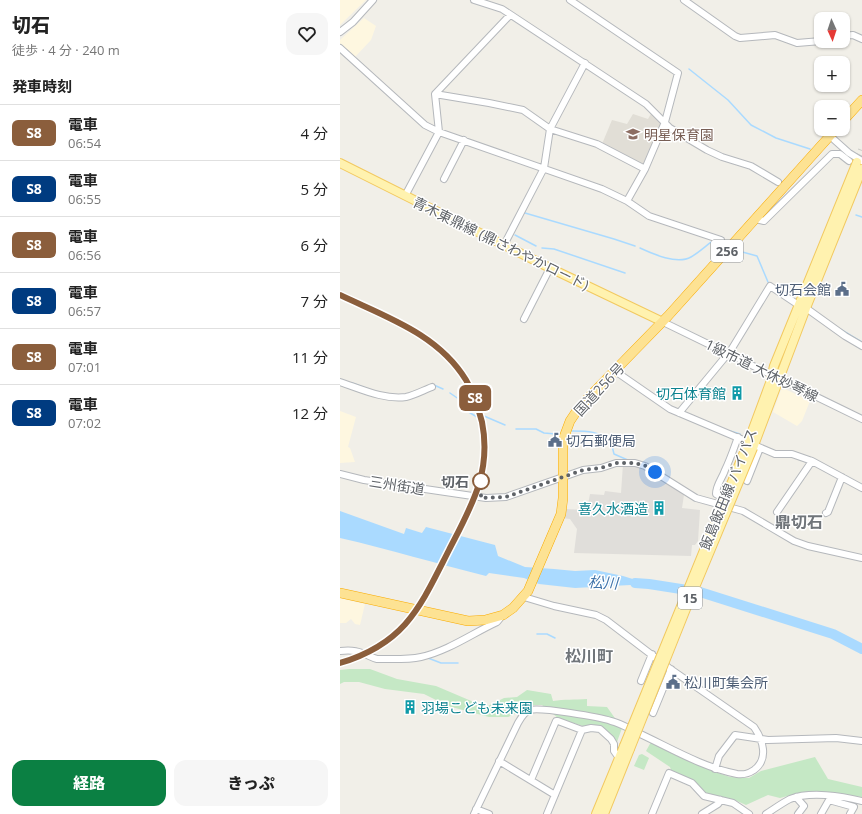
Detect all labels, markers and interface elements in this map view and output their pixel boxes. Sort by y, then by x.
text: 切石 [12,12,50,38]
north arrow [814,12,850,48]
map controls [814,12,850,136]
button: heart [286,13,328,55]
text: 徒歩 · 4 分 · 240 m [12,41,120,59]
button: + [814,56,850,92]
text: 発車時刻 [12,76,72,96]
button: − [814,100,850,136]
text: 電車 [68,114,98,134]
text: S8 [26,123,42,142]
text: 4 分 [301,123,328,143]
place label: 明星保育園 [644,125,714,144]
school or university icon: 明星保育園 [625,126,641,142]
text: 06:54 [68,134,101,152]
text: 電車 [68,170,98,190]
text: S8 [26,179,42,198]
text: 5 分 [301,179,328,199]
text: 06:55 [68,190,101,208]
street label: 青木東鼎線 (鼎さわやかロード) [410,192,592,294]
text: 電車 [68,226,98,246]
text: S8 [26,235,42,254]
text: 6 分 [301,235,328,255]
road number: 256 [711,240,743,262]
text: 06:56 [68,246,101,264]
place label: 切石会館 [775,280,831,299]
public building icon: 切石会館 [834,281,850,297]
text: 電車 [68,282,98,302]
text: S8 [26,291,42,310]
text: 7 分 [301,291,328,311]
text: 06:57 [68,302,101,320]
street label: 1級市道 大休妙琴線 [702,334,822,406]
text: 電車 [68,338,98,358]
text: S8 [26,347,42,366]
text: 11 分 [292,347,328,367]
text: 07:01 [68,358,101,376]
street label: 国道256号 [570,358,628,420]
place label: 切石体育館 [656,384,726,403]
line badge: S8 [457,385,493,411]
building icon: 切石体育館 [729,385,745,401]
text: S8 [467,388,483,407]
text: 電車 [68,394,98,414]
text: S8 [26,403,42,422]
text: 12 分 [292,403,328,423]
text: 07:02 [68,414,101,432]
street label: 飯島飯田線 バイパス [695,425,761,553]
place label: 切石郵便局 [566,431,636,450]
public building icon: 切石郵便局 [547,432,563,448]
your location [645,462,665,482]
street label: 三州街道 [368,471,426,499]
place label: 切石 [441,472,469,491]
marker: 切石 [472,472,490,490]
place label: 喜久水酒造 [578,499,648,518]
building icon: 喜久水酒造 [651,500,667,516]
district label: 鼎切石 [775,511,823,533]
water label: 松川 [587,571,620,593]
road number: 15 [678,587,702,609]
district label: 松川町 [565,645,613,667]
place label: 松川町集会所 [684,673,768,692]
public building icon: 松川町集会所 [665,674,681,690]
place label: 羽場こども未来園 [421,698,533,717]
building icon: 羽場こども未来園 [402,699,418,715]
button: 経路 [12,760,166,806]
button: きっぷ [174,760,328,806]

